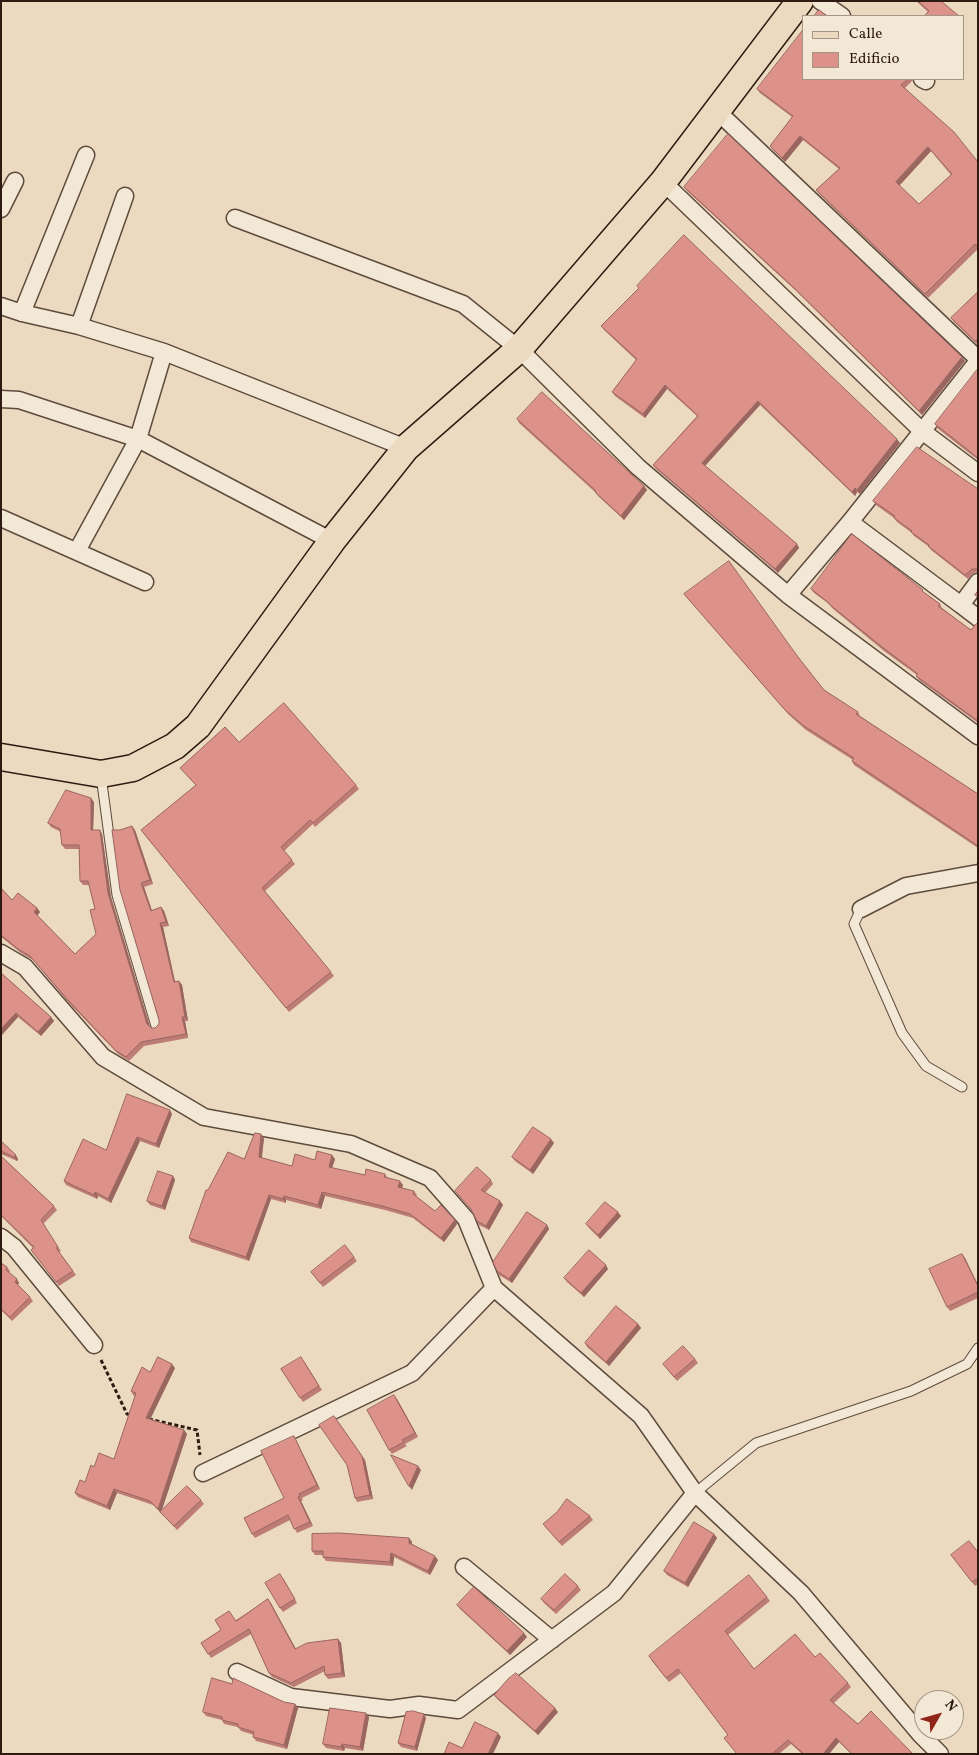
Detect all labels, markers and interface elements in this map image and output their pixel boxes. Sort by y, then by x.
legend [802,15,964,80]
text: Calle [849,24,882,45]
text: Edificio [849,49,900,70]
north arrow [914,1690,964,1740]
text: N [940,1696,961,1716]

